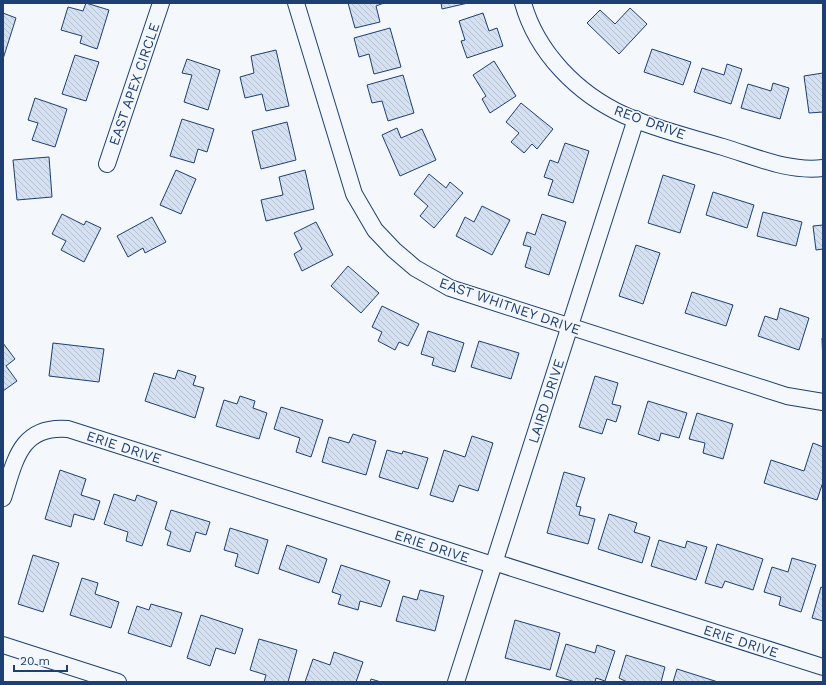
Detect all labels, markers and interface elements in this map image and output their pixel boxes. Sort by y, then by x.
street label: EAST APEX CIRCLE [106,21,163,147]
street label: REO DRIVE [612,102,688,142]
street label: EAST WHITNEY DRIVE [437,274,583,338]
street label: LAIRD DRIVE [525,357,567,445]
street label: ERIE DRIVE [85,427,163,467]
street label: ERIE DRIVE [393,526,471,566]
street label: ERIE DRIVE [702,621,780,661]
scale bar [14,647,67,673]
text: 20 m [20,654,50,668]

